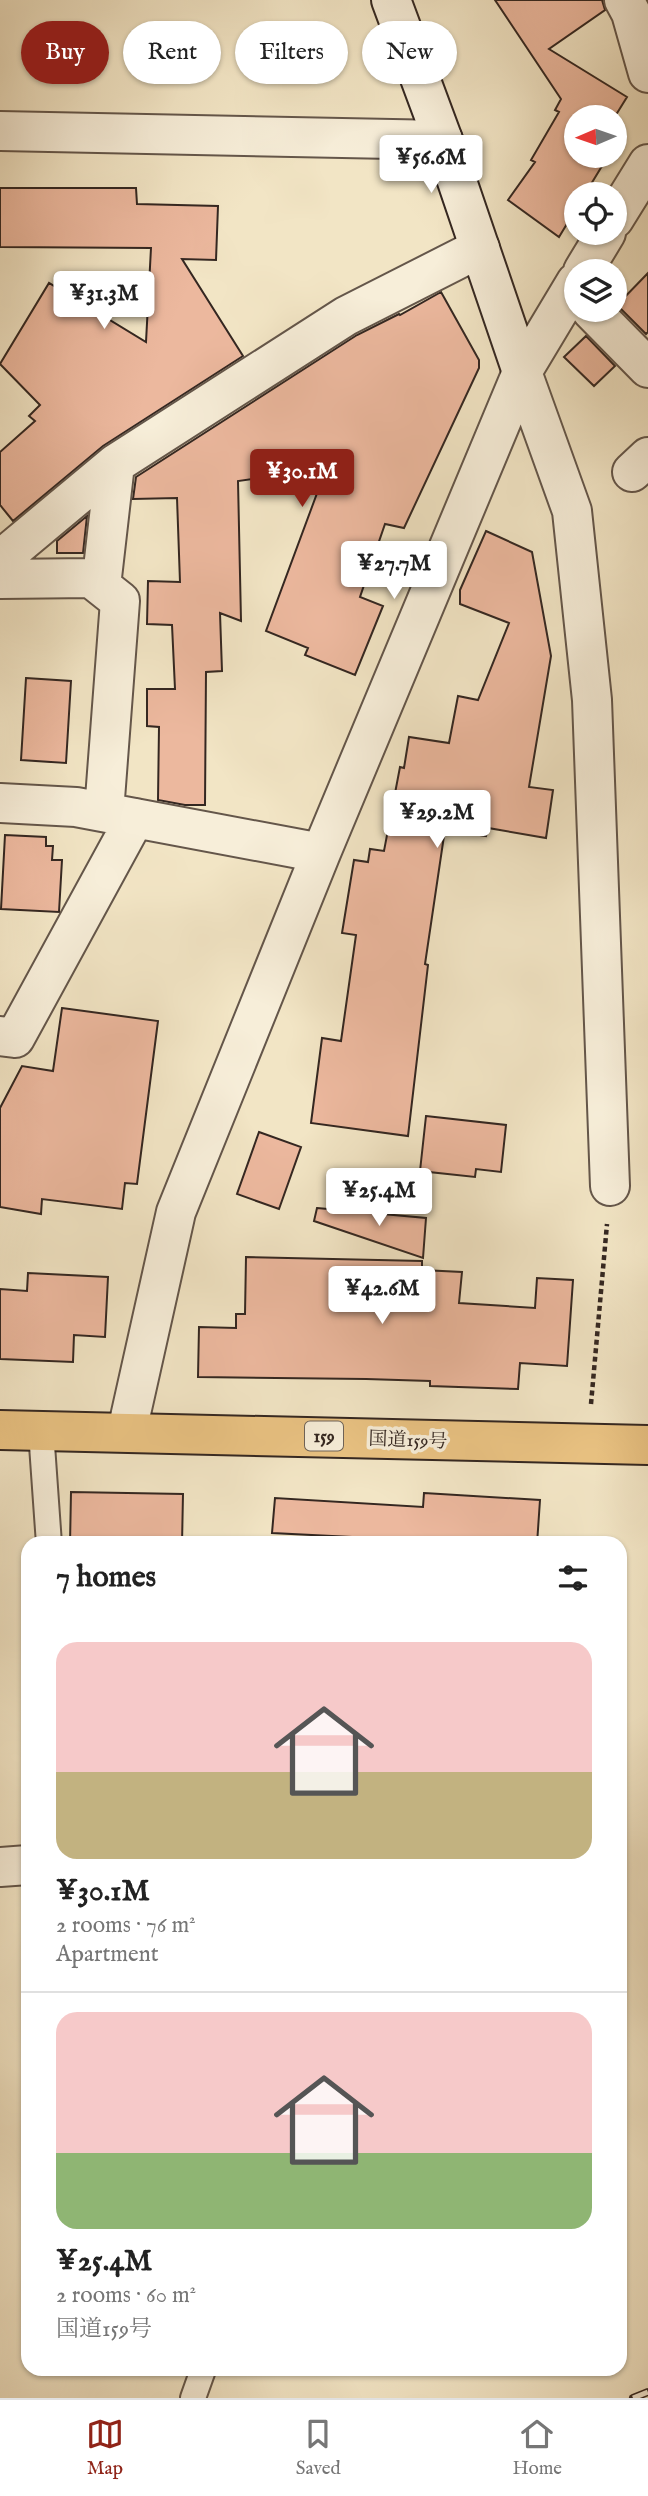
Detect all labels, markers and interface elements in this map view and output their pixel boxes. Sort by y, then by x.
chip: Buy [21,21,109,84]
chip: Rent [123,21,221,84]
chip: Filters [235,21,348,84]
chip: New [362,21,457,84]
north arrow [564,105,626,168]
map controls [564,105,627,322]
pin: ¥56.6M [374,136,488,195]
text: ¥56.6M [396,143,467,172]
button: locate [564,182,627,245]
button: layers [564,259,627,322]
pin: ¥31.3M [47,272,161,331]
text: ¥31.3M [69,279,139,308]
pin: ¥30.1M [245,449,359,509]
text: ¥30.1M [266,457,338,486]
pin: ¥27.7M [337,542,451,601]
text: ¥27.7M [357,549,431,578]
pin: ¥29.2M [380,790,494,850]
text: ¥29.2M [400,798,474,827]
pin: ¥25.4M [322,1168,436,1228]
text: ¥25.4M [342,1176,416,1205]
pin: ¥42.6M [325,1266,439,1326]
text: ¥42.6M [344,1274,420,1303]
road number: 159 [305,1422,343,1450]
street label: 国道159号 [368,1428,448,1454]
text: 7 homes [56,1559,156,1597]
icon: filters [554,1559,592,1597]
icon: home [261,1688,387,1814]
text: ¥30.1M [56,1873,150,1911]
text: 2 rooms · 76 m² [56,1911,196,1940]
text: Apartment [56,1940,159,1969]
icon: home [261,2057,387,2183]
text: ¥25.4M [56,2243,152,2281]
text: 2 rooms · 60 m² [56,2281,196,2310]
text: 国道159号 [56,2315,152,2344]
tab: Map [86,2415,124,2481]
tab: Saved [296,2415,341,2481]
tab: Home [512,2415,562,2481]

